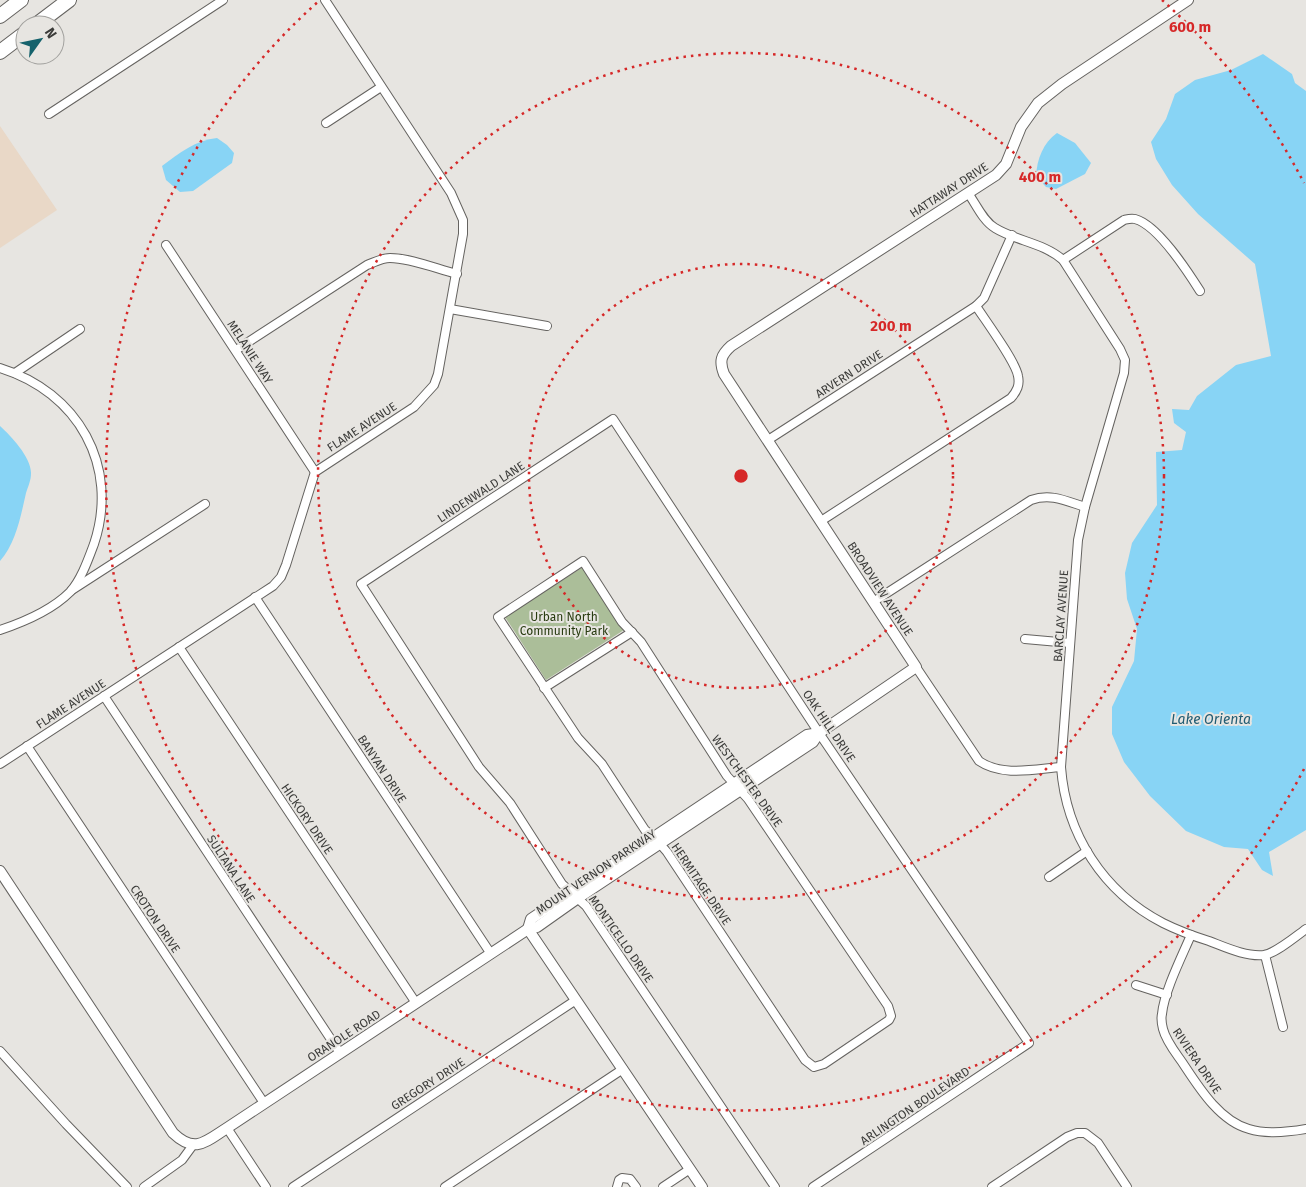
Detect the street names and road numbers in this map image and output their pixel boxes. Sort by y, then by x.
street label: HATTAWAY DRIVE [907,159,991,221]
street label: MELANIE WAY [224,318,276,387]
street label: ARVERN DRIVE [813,347,885,401]
street label: FLAME AVENUE [325,399,399,455]
street label: LINDENWALD LANE [435,459,527,525]
street label: BROADVIEW AVENUE [844,539,916,639]
street label: BARCLAY AVENUE [1051,569,1071,663]
street label: FLAME AVENUE [34,676,108,732]
street label: OAK HILL DRIVE [800,687,858,765]
street label: BANYAN DRIVE [355,732,409,806]
street label: WESTCHESTER DRIVE [709,732,785,830]
street label: HICKORY DRIVE [278,781,336,857]
street label: MOUNT VERNON PARKWAY [533,826,659,917]
street label: SULTANA LANE [204,833,258,905]
street label: HERMITAGE DRIVE [668,840,734,928]
street label: CROTON DRIVE [127,882,183,956]
street label: MONTICELLO DRIVE [586,893,656,985]
street label: ORANOLE ROAD [305,1007,383,1065]
street label: RIVIERA DRIVE [1170,1025,1224,1097]
street label: GREGORY DRIVE [388,1055,468,1113]
street label: ARLINGTON BOULEVARD [858,1064,973,1148]

